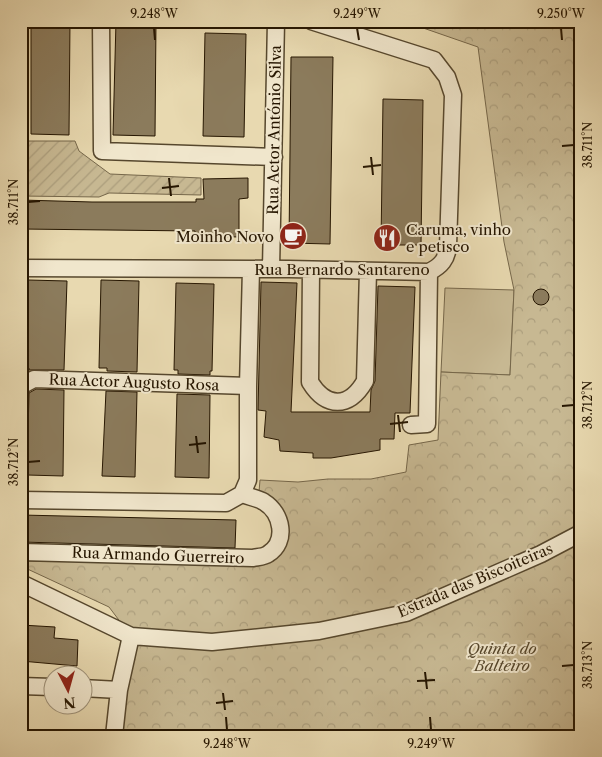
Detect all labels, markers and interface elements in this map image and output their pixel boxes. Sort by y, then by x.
text: 9.248°W [130,6,179,21]
text: 9.249°W [333,6,382,21]
text: 9.250°W [537,6,586,21]
street label: Rua Actor António Silva [263,45,285,215]
text: 38.711°N [580,122,595,168]
text: 38.711°N [6,179,21,225]
place label: Caruma, vinho e petisco [406,220,511,256]
cafe icon: Moinho Novo [278,221,308,251]
restaurant icon: Caruma, vinho e petisco [372,223,402,253]
place label: Moinho Novo [176,227,274,246]
street label: Rua Bernardo Santareno [254,260,430,279]
street label: Rua Actor Augusto Rosa [48,370,220,394]
text: 38.712°N [580,381,595,429]
text: 38.712°N [6,438,21,486]
street label: Estrada das Biscoiteiras [395,539,555,621]
street label: Rua Armando Guerreiro [71,542,245,568]
park label: Quinta do Balteiro [467,639,537,675]
text: 38.713°N [580,641,595,689]
north arrow [42,664,92,714]
text: N [62,693,76,713]
text: 9.248°W [203,736,252,751]
text: 9.249°W [407,736,456,751]

